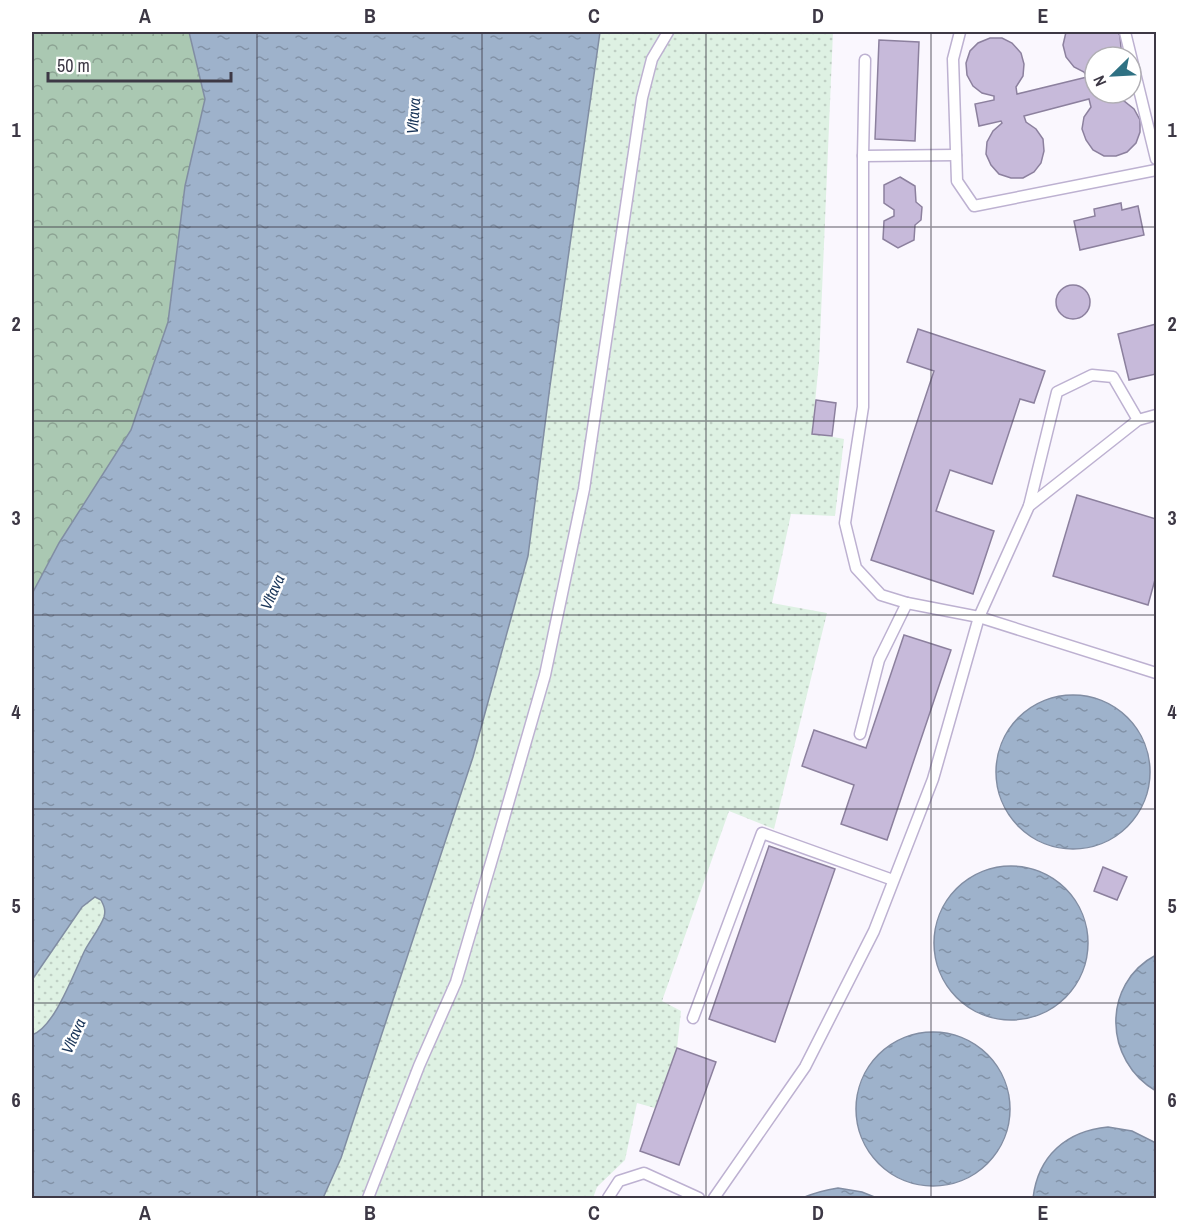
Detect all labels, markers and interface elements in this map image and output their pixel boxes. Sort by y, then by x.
text: A [139,2,151,29]
text: B [364,2,376,29]
text: C [588,2,600,29]
text: D [812,2,824,29]
text: E [1038,2,1049,29]
scale bar [48,45,231,83]
north arrow [1083,45,1143,105]
text: 50 m [57,53,90,78]
text: N [1087,72,1111,90]
water label: Vltava [401,97,425,135]
text: 1 [11,116,21,143]
text: 1 [1167,116,1177,143]
text: 2 [11,310,21,337]
text: 2 [1167,310,1177,337]
text: 3 [11,504,21,531]
text: 3 [1167,504,1177,531]
water label: Vltava [255,571,289,613]
text: 4 [11,698,21,725]
text: 4 [1167,698,1177,725]
text: 5 [11,892,21,919]
text: 5 [1167,892,1177,919]
water label: Vltava [56,1015,90,1057]
text: 6 [11,1086,21,1113]
text: 6 [1167,1086,1177,1113]
text: A [139,1199,151,1226]
text: B [364,1199,376,1226]
text: C [588,1199,600,1226]
text: D [812,1199,824,1226]
text: E [1038,1199,1049,1226]

